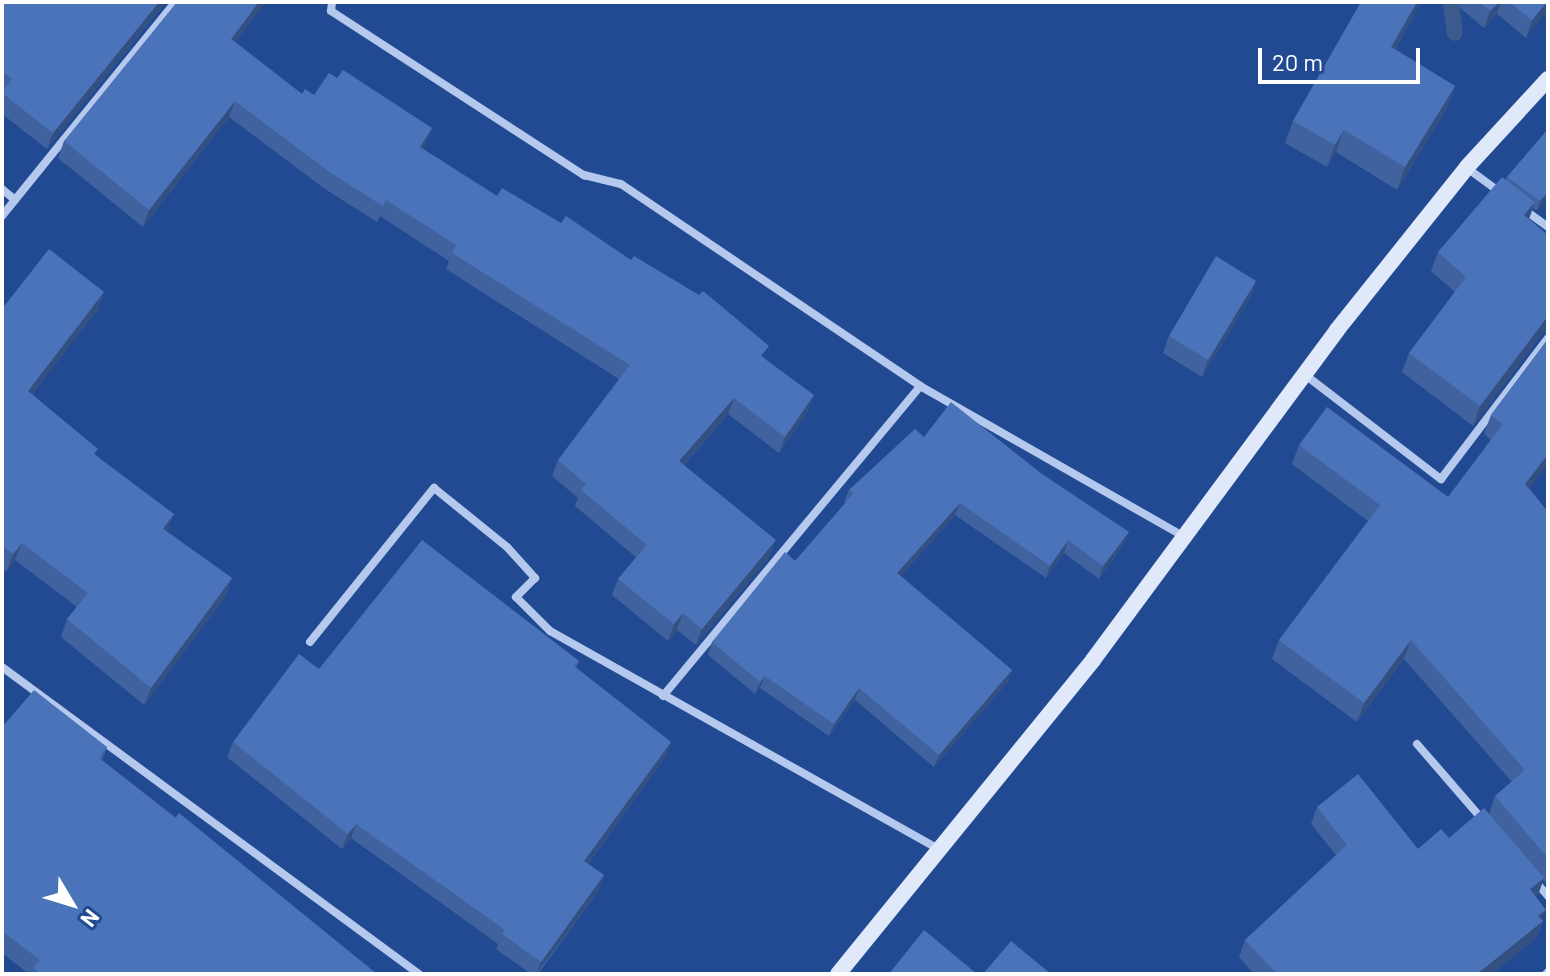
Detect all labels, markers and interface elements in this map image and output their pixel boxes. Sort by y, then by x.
scale bar [1262,32,1424,82]
text: 20 m [1272,47,1323,76]
north arrow [32,864,112,944]
text: N [76,905,106,933]

